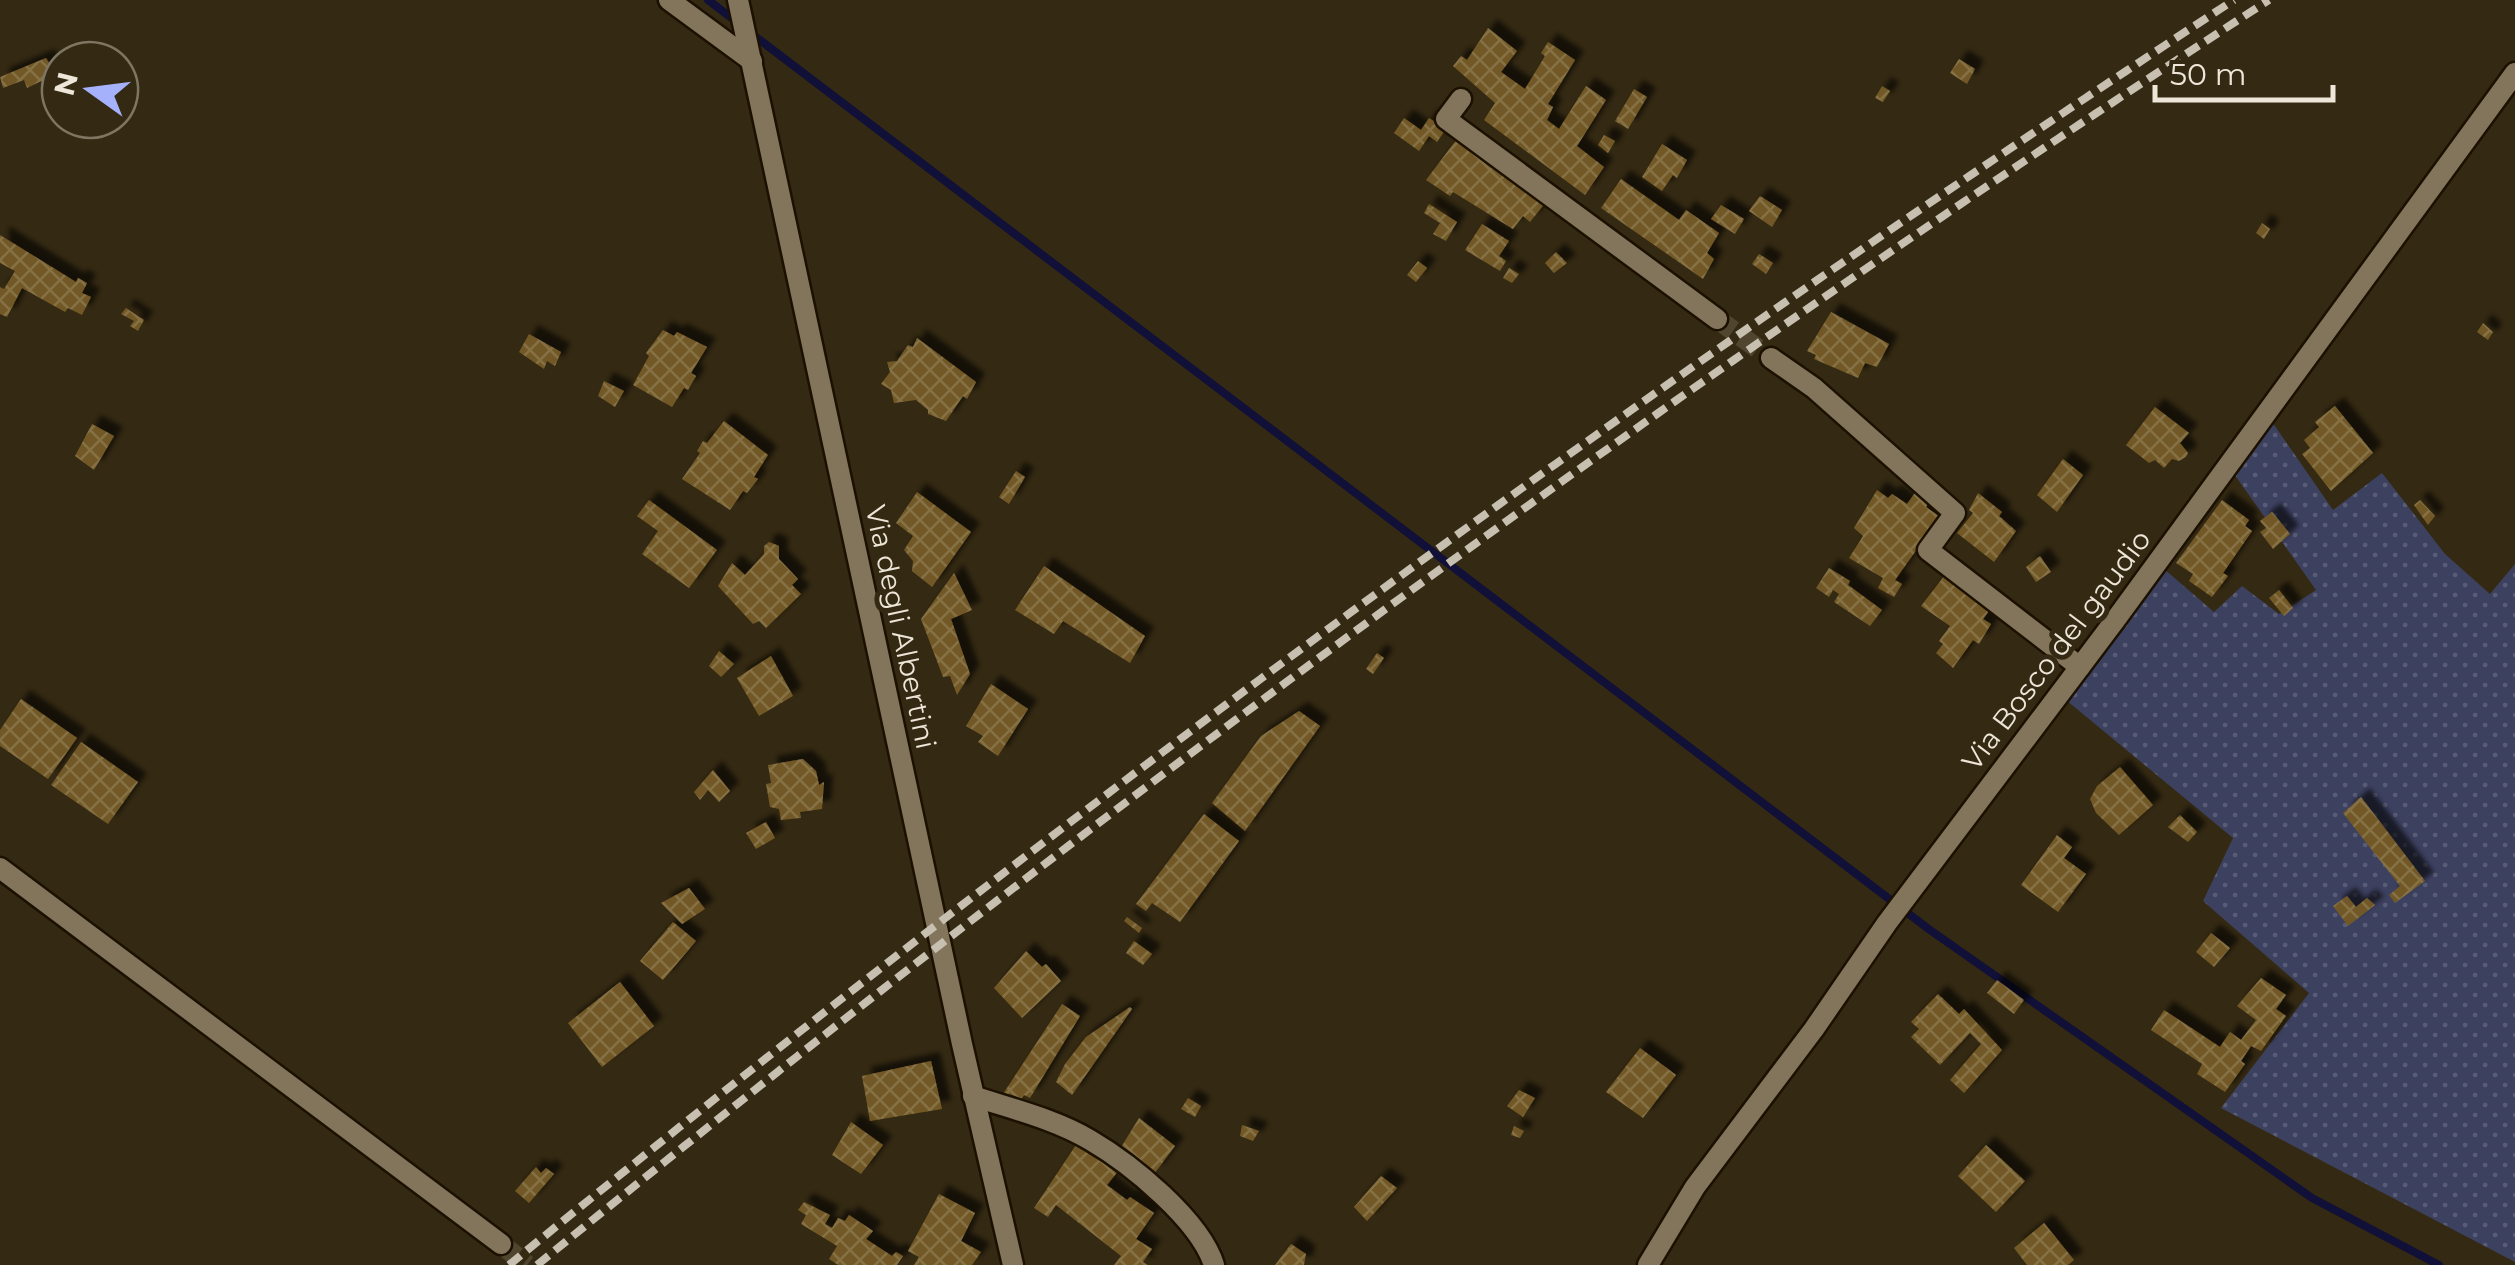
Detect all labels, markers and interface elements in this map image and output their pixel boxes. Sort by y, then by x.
north arrow [40,40,140,140]
scale bar [2155,40,2332,102]
text: 50 m [2170,56,2247,93]
text: N [47,69,85,99]
street label: Via degli Albertini [859,502,943,752]
street label: Via Bosco del gaudio [1954,523,2158,777]

